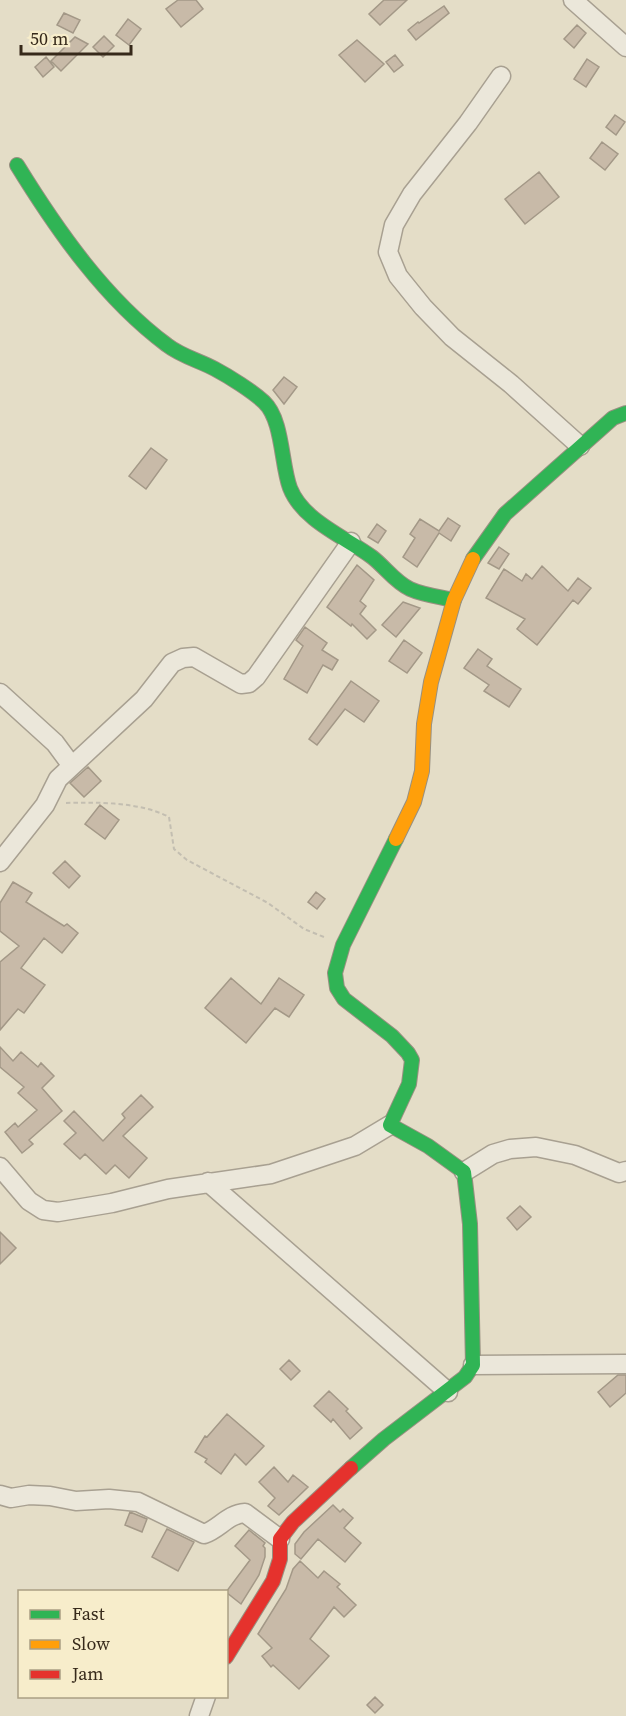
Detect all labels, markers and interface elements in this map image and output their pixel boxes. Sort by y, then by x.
scale bar [21,18,130,56]
text: 50 m [30,26,68,51]
legend [18,1590,228,1698]
text: Fast [72,1601,105,1626]
text: Slow [72,1631,110,1656]
text: Jam [71,1661,104,1686]

